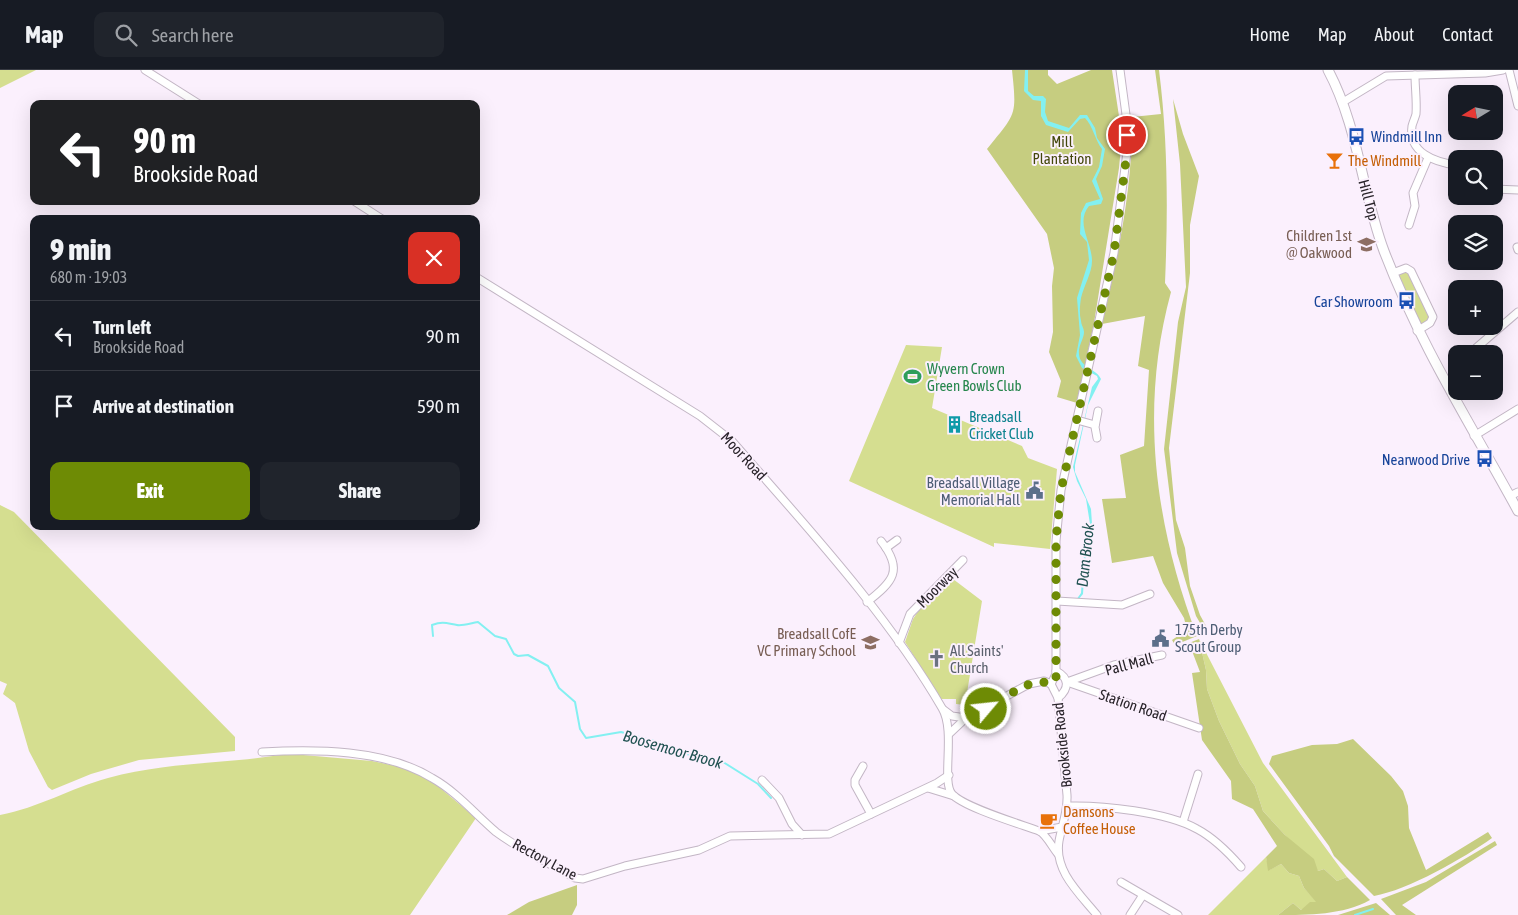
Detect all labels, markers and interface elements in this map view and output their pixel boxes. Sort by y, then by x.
search box [94,12,444,57]
text: Map [25,21,64,48]
icon: search [112,21,140,49]
text: Search here [152,24,234,46]
text: Home [1250,24,1290,45]
text: Map [1318,24,1347,45]
text: About [1375,24,1414,45]
text: Contact [1442,24,1493,45]
north arrow [1448,85,1502,140]
map controls [1448,85,1503,400]
pin [1106,114,1148,156]
icon: left [50,120,115,185]
text: 90 m [133,120,196,160]
icon: arrive [1113,121,1141,149]
bus stop icon: Windmill Inn [1347,126,1367,146]
place label: Windmill Inn [1371,128,1442,145]
park label: Mill Plantation [1033,133,1091,167]
bar icon: The Windmill [1324,150,1344,170]
button: search [1448,150,1503,205]
place label: The Windmill [1348,152,1421,169]
text: Brookside Road [133,161,259,187]
street label: Hill Top [1355,178,1383,222]
button: layers [1448,215,1503,270]
place label: Children 1st @ Oakwood [1286,227,1352,261]
text: 9 min [50,232,111,266]
button: close [408,232,460,284]
school or university icon: Children 1st @ Oakwood [1356,234,1376,254]
text: 680 m · 19:03 [50,268,127,286]
button: + [1448,280,1503,335]
bus stop icon: Car Showroom [1397,291,1417,311]
place label: Car Showroom [1314,293,1393,310]
text: Turn left [93,316,151,338]
icon: left [50,322,78,350]
text: 90 m [426,325,460,347]
text: Brookside Road [93,338,184,356]
button: − [1448,345,1503,400]
place label: Wyvern Crown Green Bowls Club [927,360,1022,394]
sports icon: Wyvern Crown Green Bowls Club [903,367,923,387]
icon: arrive [50,392,78,420]
text: Arrive at destination [93,395,234,417]
text: 590 m [417,395,460,417]
place label: Breadsall Cricket Club [969,408,1034,442]
building icon: Breadsall Cricket Club [945,415,965,435]
street label: Moor Road [718,429,770,483]
bus stop icon: Nearwood Drive [1474,449,1494,469]
place label: Nearwood Drive [1382,451,1470,468]
button: Exit [50,462,250,520]
button: Share [260,462,460,520]
place label: Breadsall Village Memorial Hall [927,474,1020,508]
public building icon: Breadsall Village Memorial Hall [1024,481,1044,501]
water label: Dam Brook [1073,521,1097,588]
street label: Moorway [913,563,961,611]
place label: 175th Derby Scout Group [1175,621,1243,655]
place label: Breadsall CofE VC Primary School [757,625,857,659]
public building icon: 175th Derby Scout Group [1151,628,1171,648]
school or university icon: Breadsall CofE VC Primary School [860,632,880,652]
place label: All Saints' Church [950,642,1003,676]
church icon: All Saints' Church [926,649,946,669]
street label: Pall Mall [1103,649,1155,679]
position arrow [959,682,1011,734]
street label: Station Road [1097,686,1169,724]
street label: Brookside Road [1049,702,1075,788]
water label: Boosemoor Brook [621,726,726,772]
place label: Damsons Coffee House [1063,803,1136,837]
cafe icon: Damsons Coffee House [1039,810,1059,830]
street label: Rectory Lane [510,835,580,883]

